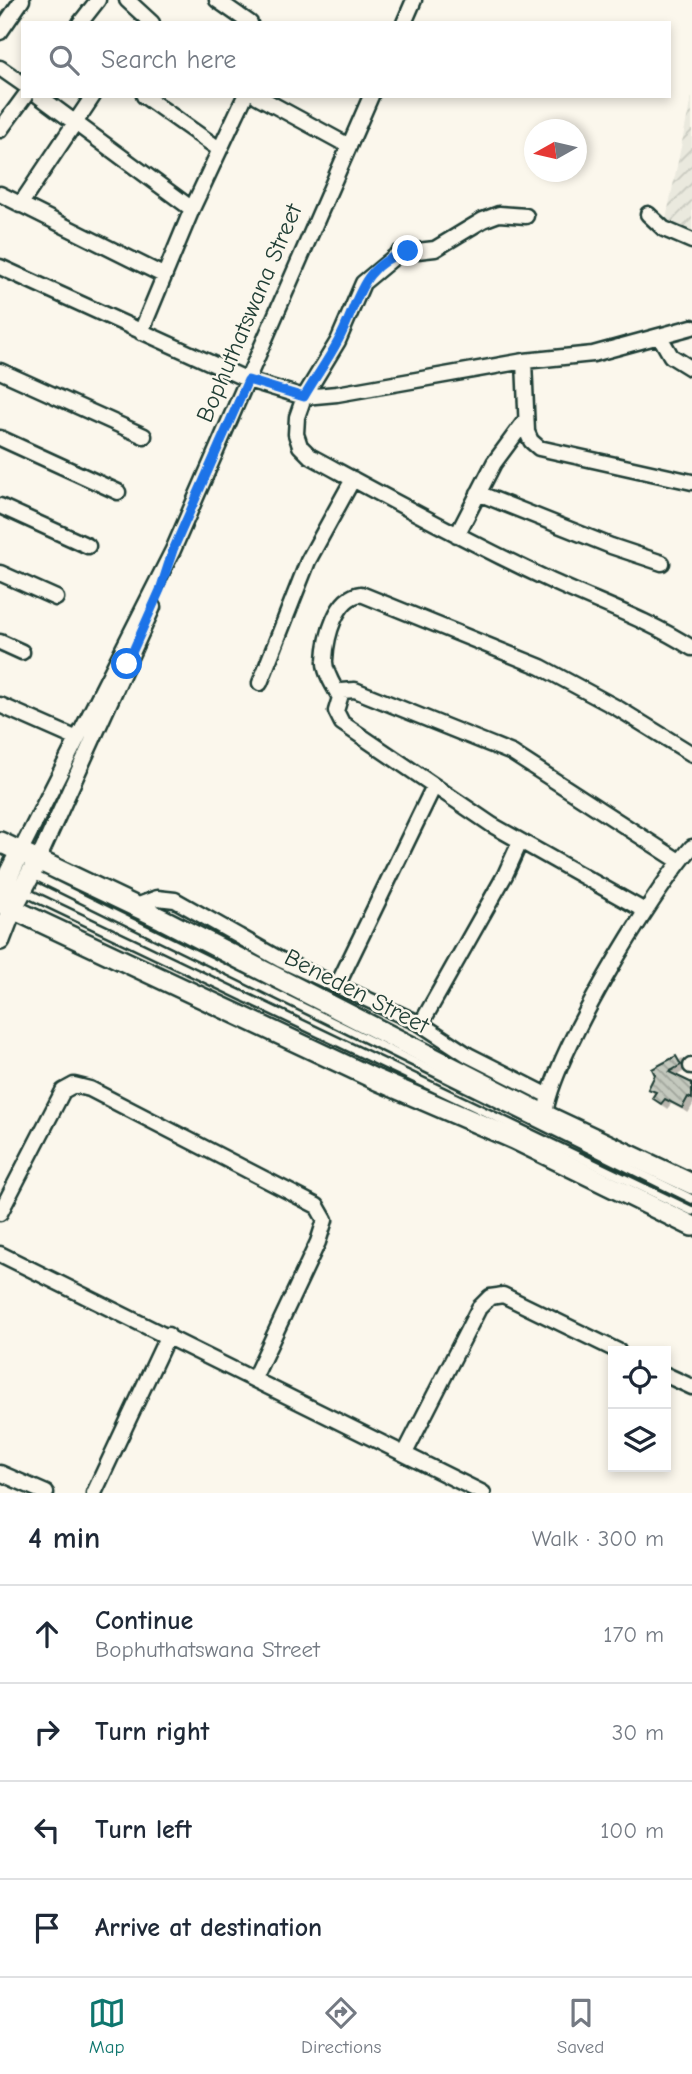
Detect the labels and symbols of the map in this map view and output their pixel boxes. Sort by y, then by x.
north arrow [524,119,587,182]
street label: Bophuthatswana Street [190,199,308,426]
route end [392,235,423,266]
route start [111,648,142,679]
street label: Beneden Street [280,943,435,1040]

